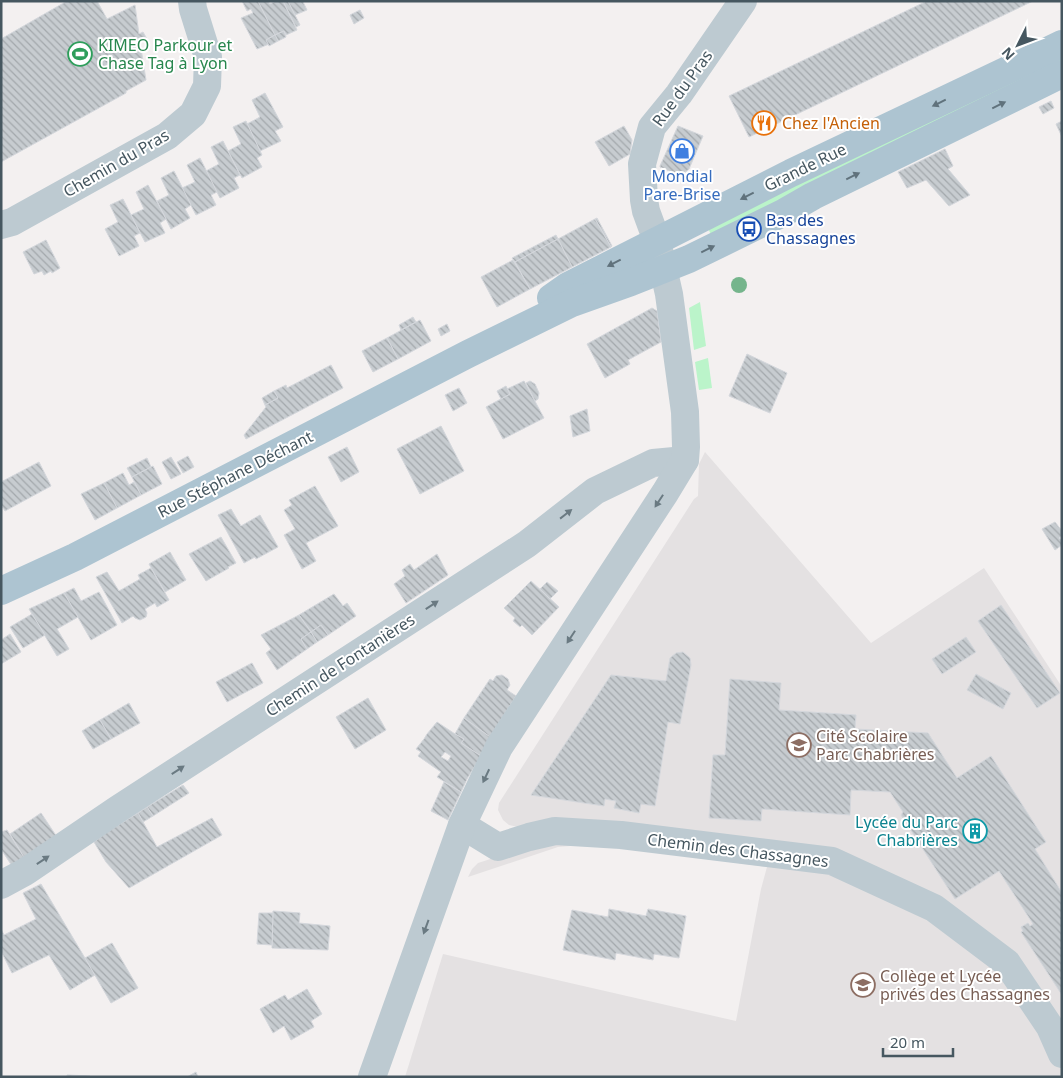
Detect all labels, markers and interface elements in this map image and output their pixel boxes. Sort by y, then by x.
north arrow [993,20,1043,70]
place label: KIMEO Parkour et Chase Tag à Lyon [98,34,233,74]
sports icon: KIMEO Parkour et Chase Tag à Lyon [67,41,93,67]
text: N [997,43,1019,65]
street label: Rue du Pras [647,45,717,131]
one-way arrow [932,99,946,107]
one-way arrow [992,101,1006,109]
restaurant icon: Chez l'Ancien [751,110,777,136]
place label: Chez l'Ancien [782,112,880,134]
street label: Chemin du Pras [59,124,173,202]
shop icon: Mondial Pare-Brise [669,138,695,164]
street label: Grande Rue [760,138,850,196]
place label: Mondial Pare-Brise [644,165,720,205]
one-way arrow [846,172,861,181]
one-way arrow [740,192,754,200]
place label: Bas des Chassagnes [766,209,856,249]
bus stop icon: Bas des Chassagnes [736,216,762,242]
one-way arrow [701,245,715,253]
one-way arrow [607,259,621,267]
street label: Rue Stéphane Déchant [154,425,317,523]
one-way arrow [655,495,664,508]
one-way arrow [559,508,572,519]
one-way arrow [425,601,439,610]
street label: Chemin de Fontanières [261,608,419,722]
one-way arrow [566,631,576,644]
place label: Cité Scolaire Parc Chabrières [816,725,934,765]
school or university icon: Cité Scolaire Parc Chabrières [786,732,812,758]
one-way arrow [171,765,185,775]
one-way arrow [482,769,490,783]
place label: Lycée du Parc Chabrières [855,811,958,851]
building icon: Lycée du Parc Chabrières [962,818,988,844]
street label: Chemin des Chassagnes [646,828,830,872]
one-way arrow [36,855,50,865]
one-way arrow [422,919,429,934]
place label: Collège et Lycée privés des Chassagnes [880,965,1050,1005]
school or university icon: Collège et Lycée privés des Chassagnes [850,972,876,998]
scale bar [883,1026,953,1058]
text: 20 m [890,1032,925,1052]

